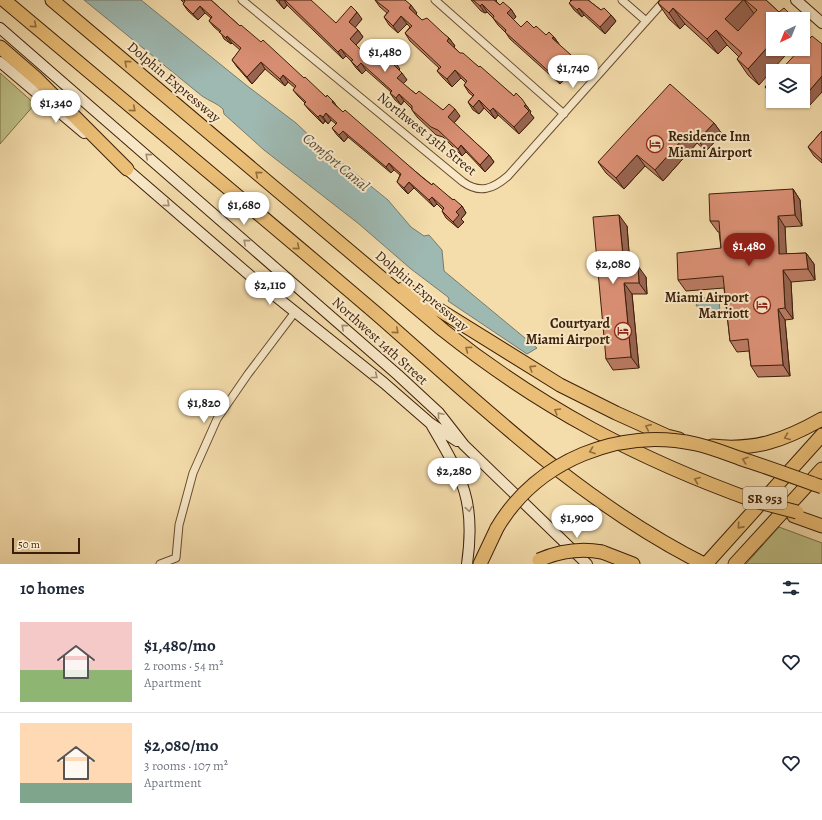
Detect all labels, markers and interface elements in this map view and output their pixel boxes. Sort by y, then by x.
north arrow [766,12,810,56]
map controls [766,12,810,108]
one-way arrow [29,21,37,28]
street label: Dolphin Expressway [123,37,225,127]
pin: $1,480 [352,39,418,73]
text: $1,480 [368,43,402,60]
pin: $1,740 [540,55,606,89]
text: $1,740 [557,59,589,76]
one-way arrow [124,61,132,68]
button: layers [766,64,810,108]
street label: Northwest 13th Street [373,88,481,180]
pin: $1,340 [23,90,89,124]
text: $1,340 [40,94,72,111]
one-way arrow [129,105,136,112]
place label: Residence Inn Miami Airport [668,127,753,162]
water label: Comfort Canal [298,128,374,196]
hotel icon: Residence Inn Miami Airport [645,134,665,154]
one-way arrow [145,154,152,161]
one-way arrow [256,172,263,179]
pin: $1,680 [211,192,277,226]
text: $1,680 [227,196,261,213]
one-way arrow [162,199,170,206]
pin: $1,480 [716,233,782,267]
text: $1,480 [732,237,766,254]
one-way arrow [243,239,250,246]
one-way arrow [292,242,300,249]
street label: Dolphin Expressway [371,246,473,336]
pin: $2,080 [580,251,646,285]
text: $2,080 [595,255,631,272]
pin: $2,110 [237,272,303,306]
text: $2,110 [254,276,286,293]
place label: Miami Airport Marriott [665,288,749,323]
street label: Northwest 14th Street [328,293,432,390]
hotel icon: Miami Airport Marriott [752,295,772,315]
place label: Courtyard Miami Airport [526,314,610,349]
hotel icon: Courtyard Miami Airport [613,321,633,341]
one-way arrow [341,325,348,332]
one-way arrow [391,327,399,334]
one-way arrow [465,347,472,354]
one-way arrow [529,365,536,373]
one-way arrow [371,371,378,378]
pin: $1,820 [171,390,237,424]
text: $1,820 [187,394,221,411]
one-way arrow [554,408,561,415]
one-way arrow [437,412,444,419]
one-way arrow [644,424,652,432]
one-way arrow [784,432,792,440]
one-way arrow [588,446,595,454]
one-way arrow [742,457,749,465]
pin: $2,280 [421,458,487,492]
text: $2,280 [437,462,471,479]
one-way arrow [694,476,701,484]
road number: SR 953 [743,487,787,509]
pin: $1,900 [544,505,610,539]
one-way arrow [464,506,473,512]
text: $1,900 [560,509,594,526]
one-way arrow [737,521,744,529]
scale bar [12,536,80,555]
text: 50 m [18,537,40,552]
text: 10 homes [20,577,85,600]
icon: filters [780,577,802,599]
text: $1,480/mo [144,634,216,657]
icon: home [52,638,100,686]
icon: heart [780,651,802,673]
text: 2 rooms · 54 m² [144,657,223,674]
text: Apartment [144,674,202,691]
text: $2,080/mo [144,734,219,757]
icon: home [52,739,100,787]
icon: heart [780,752,802,774]
text: 3 rooms · 107 m² [144,757,228,774]
text: Apartment [144,774,202,791]

